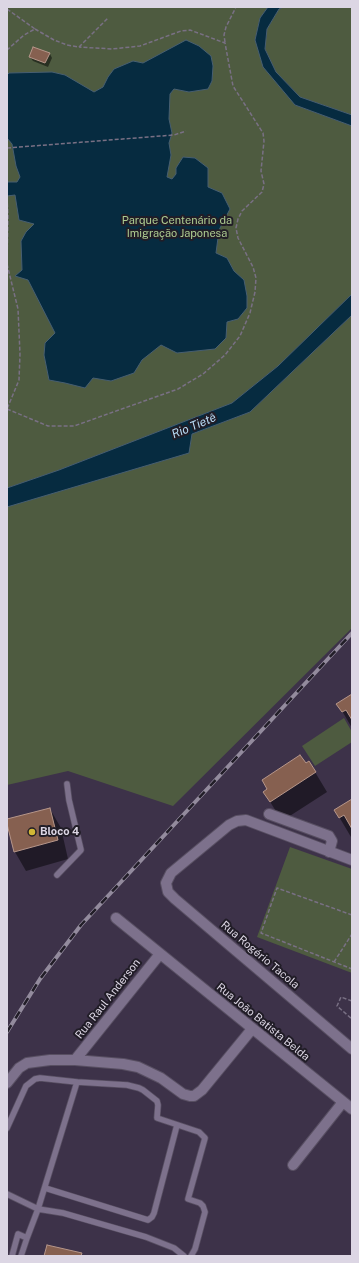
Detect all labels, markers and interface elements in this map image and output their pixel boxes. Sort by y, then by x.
park label: Parque Centenário da Imigração Japonesa [122,214,232,240]
water label: Rio Tietê [170,410,218,442]
place label: Bloco 4 [40,825,79,839]
marker: Bloco 4 [27,827,37,837]
street label: Rua Rogério Tacola [218,918,302,992]
street label: Rua Raul Anderson [73,956,143,1042]
street label: Rua João Batista Belda [214,980,312,1064]

